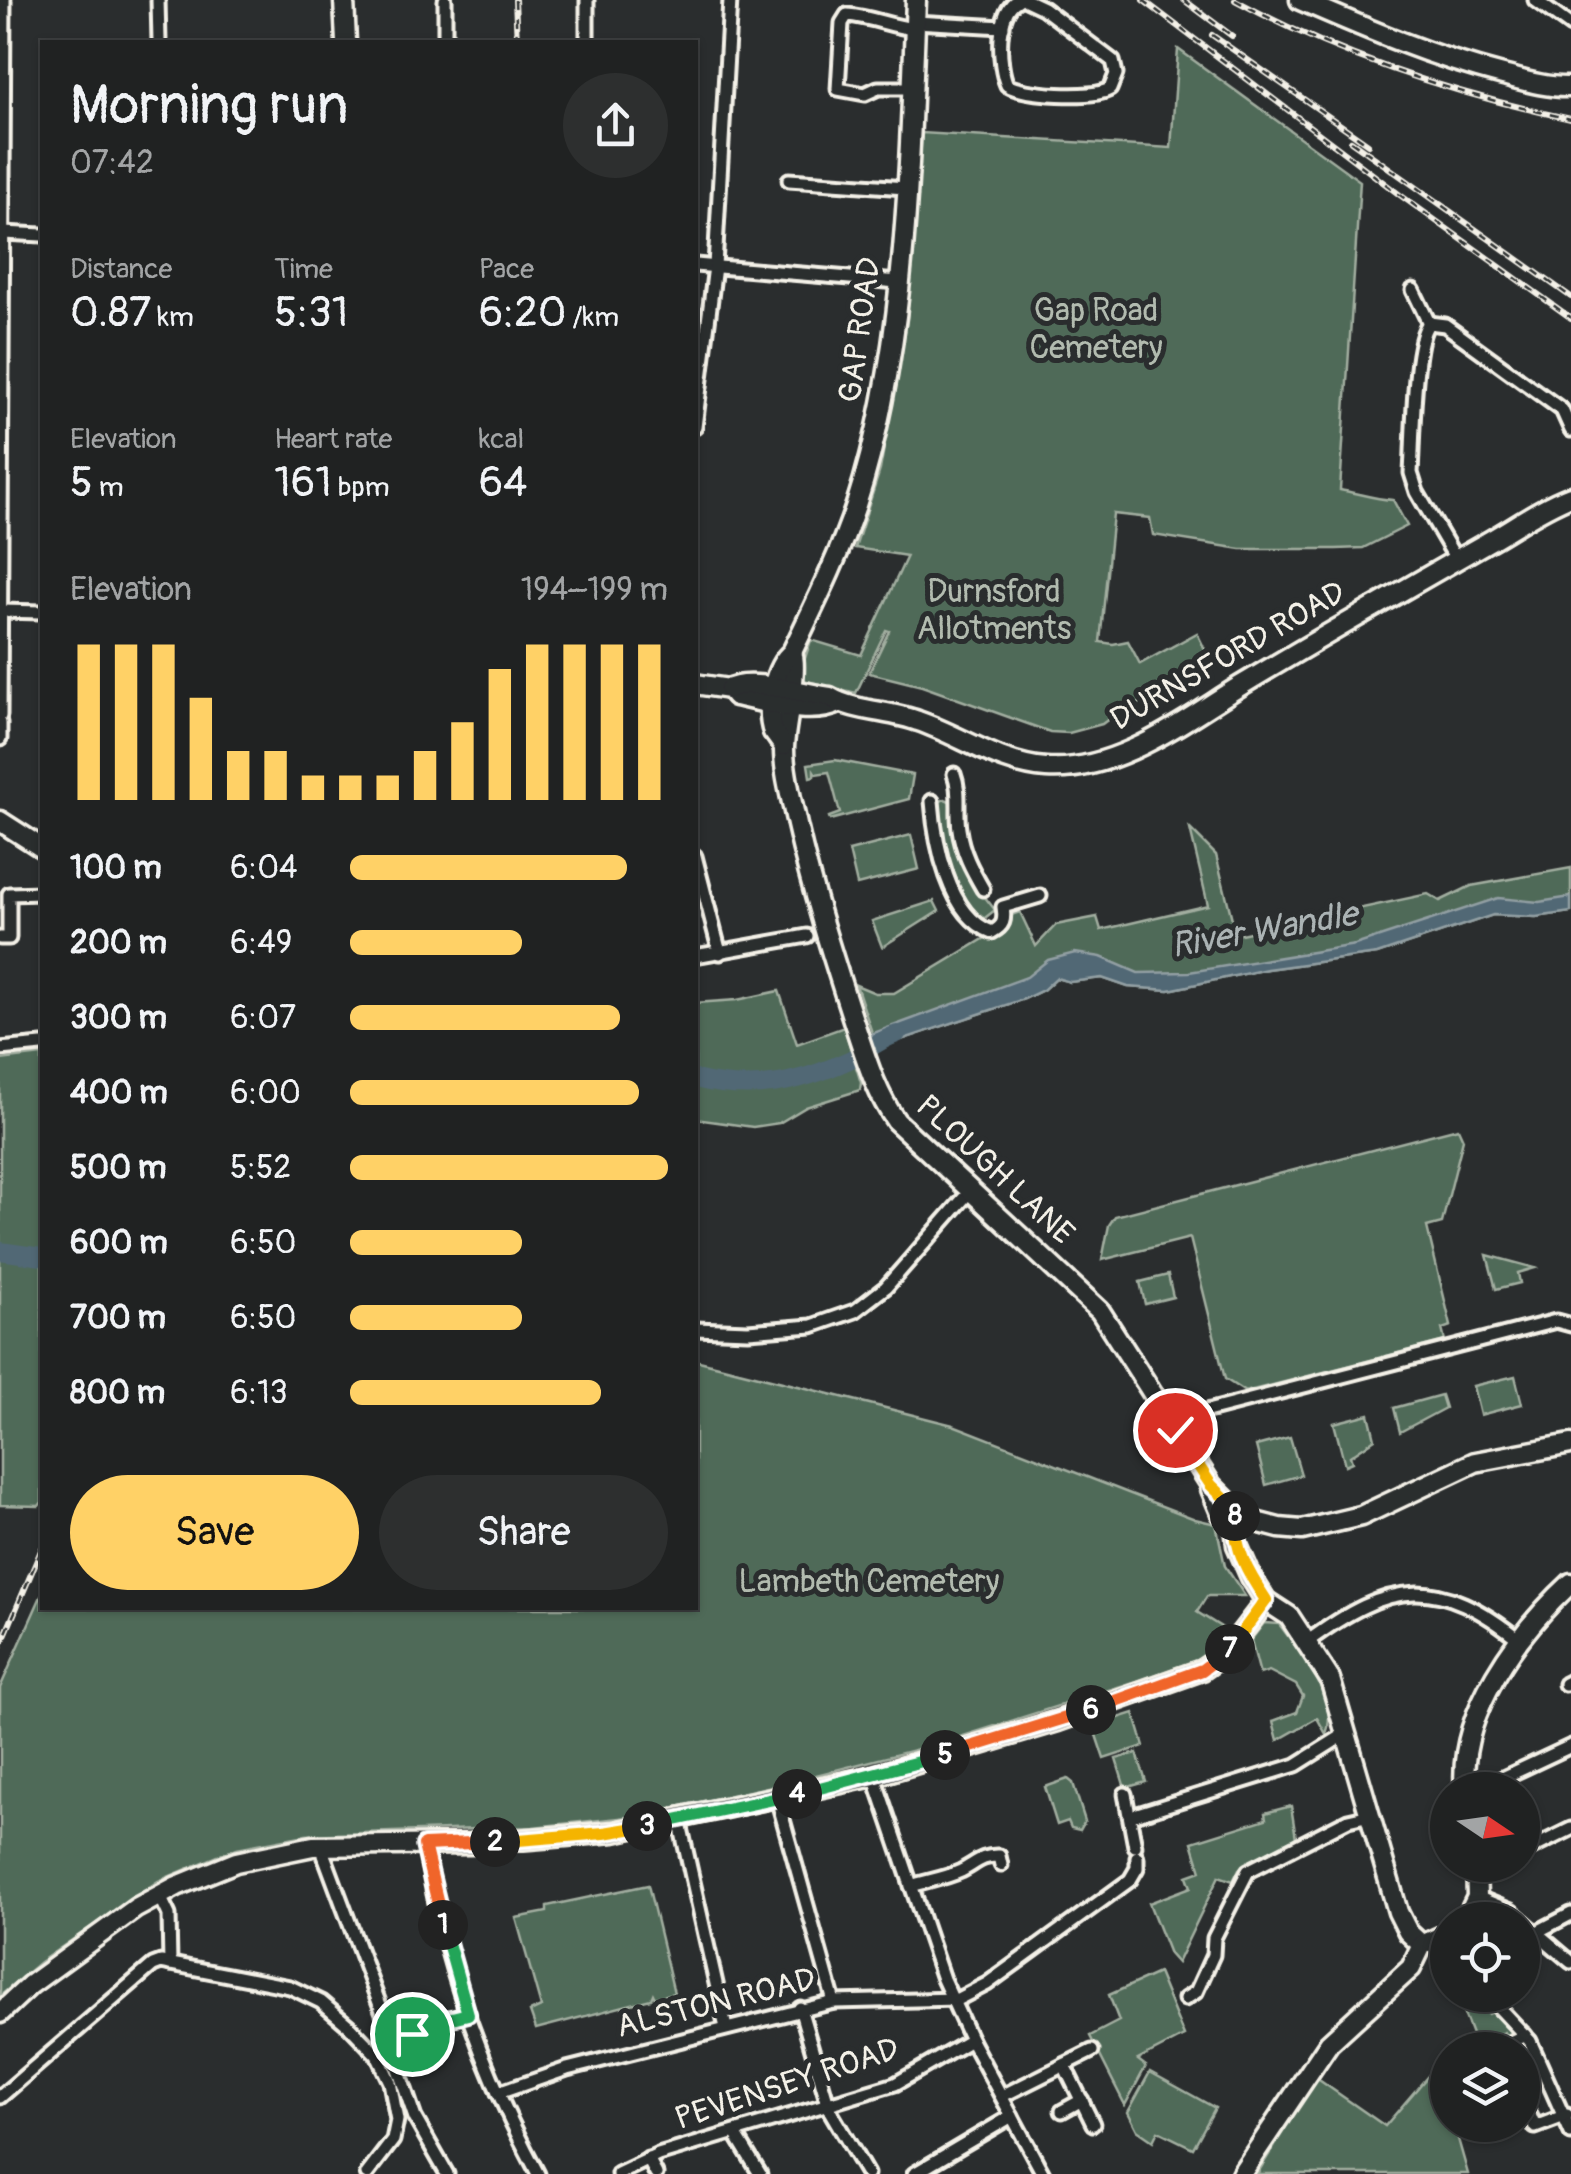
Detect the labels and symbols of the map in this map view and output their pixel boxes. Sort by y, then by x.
street label: GAP ROAD [830,255,890,405]
park label: Gap Road Cemetery [1029,291,1163,368]
park label: Durnsford Allotments [917,572,1071,649]
street label: DURNSFORD ROAD [1103,572,1353,740]
water label: River Wandle [1167,891,1364,968]
street label: PLOUGH LANE [907,1086,1083,1254]
pin [1133,1388,1218,1473]
pin: 8 [1210,1491,1260,1541]
park label: Lambeth Cemetery [739,1562,1000,1602]
pin: 7 [1205,1624,1255,1674]
pin: 6 [1066,1685,1116,1735]
pin: 5 [920,1730,970,1780]
pin: 4 [772,1769,822,1819]
north arrow [1430,1772,1540,1882]
pin: 3 [622,1801,672,1851]
pin: 2 [470,1817,520,1867]
pin: 1 [418,1900,468,1950]
street label: ALSTON ROAD [612,1959,820,2047]
pin [370,1992,455,2077]
street label: PEVENSEY ROAD [670,2029,904,2139]

